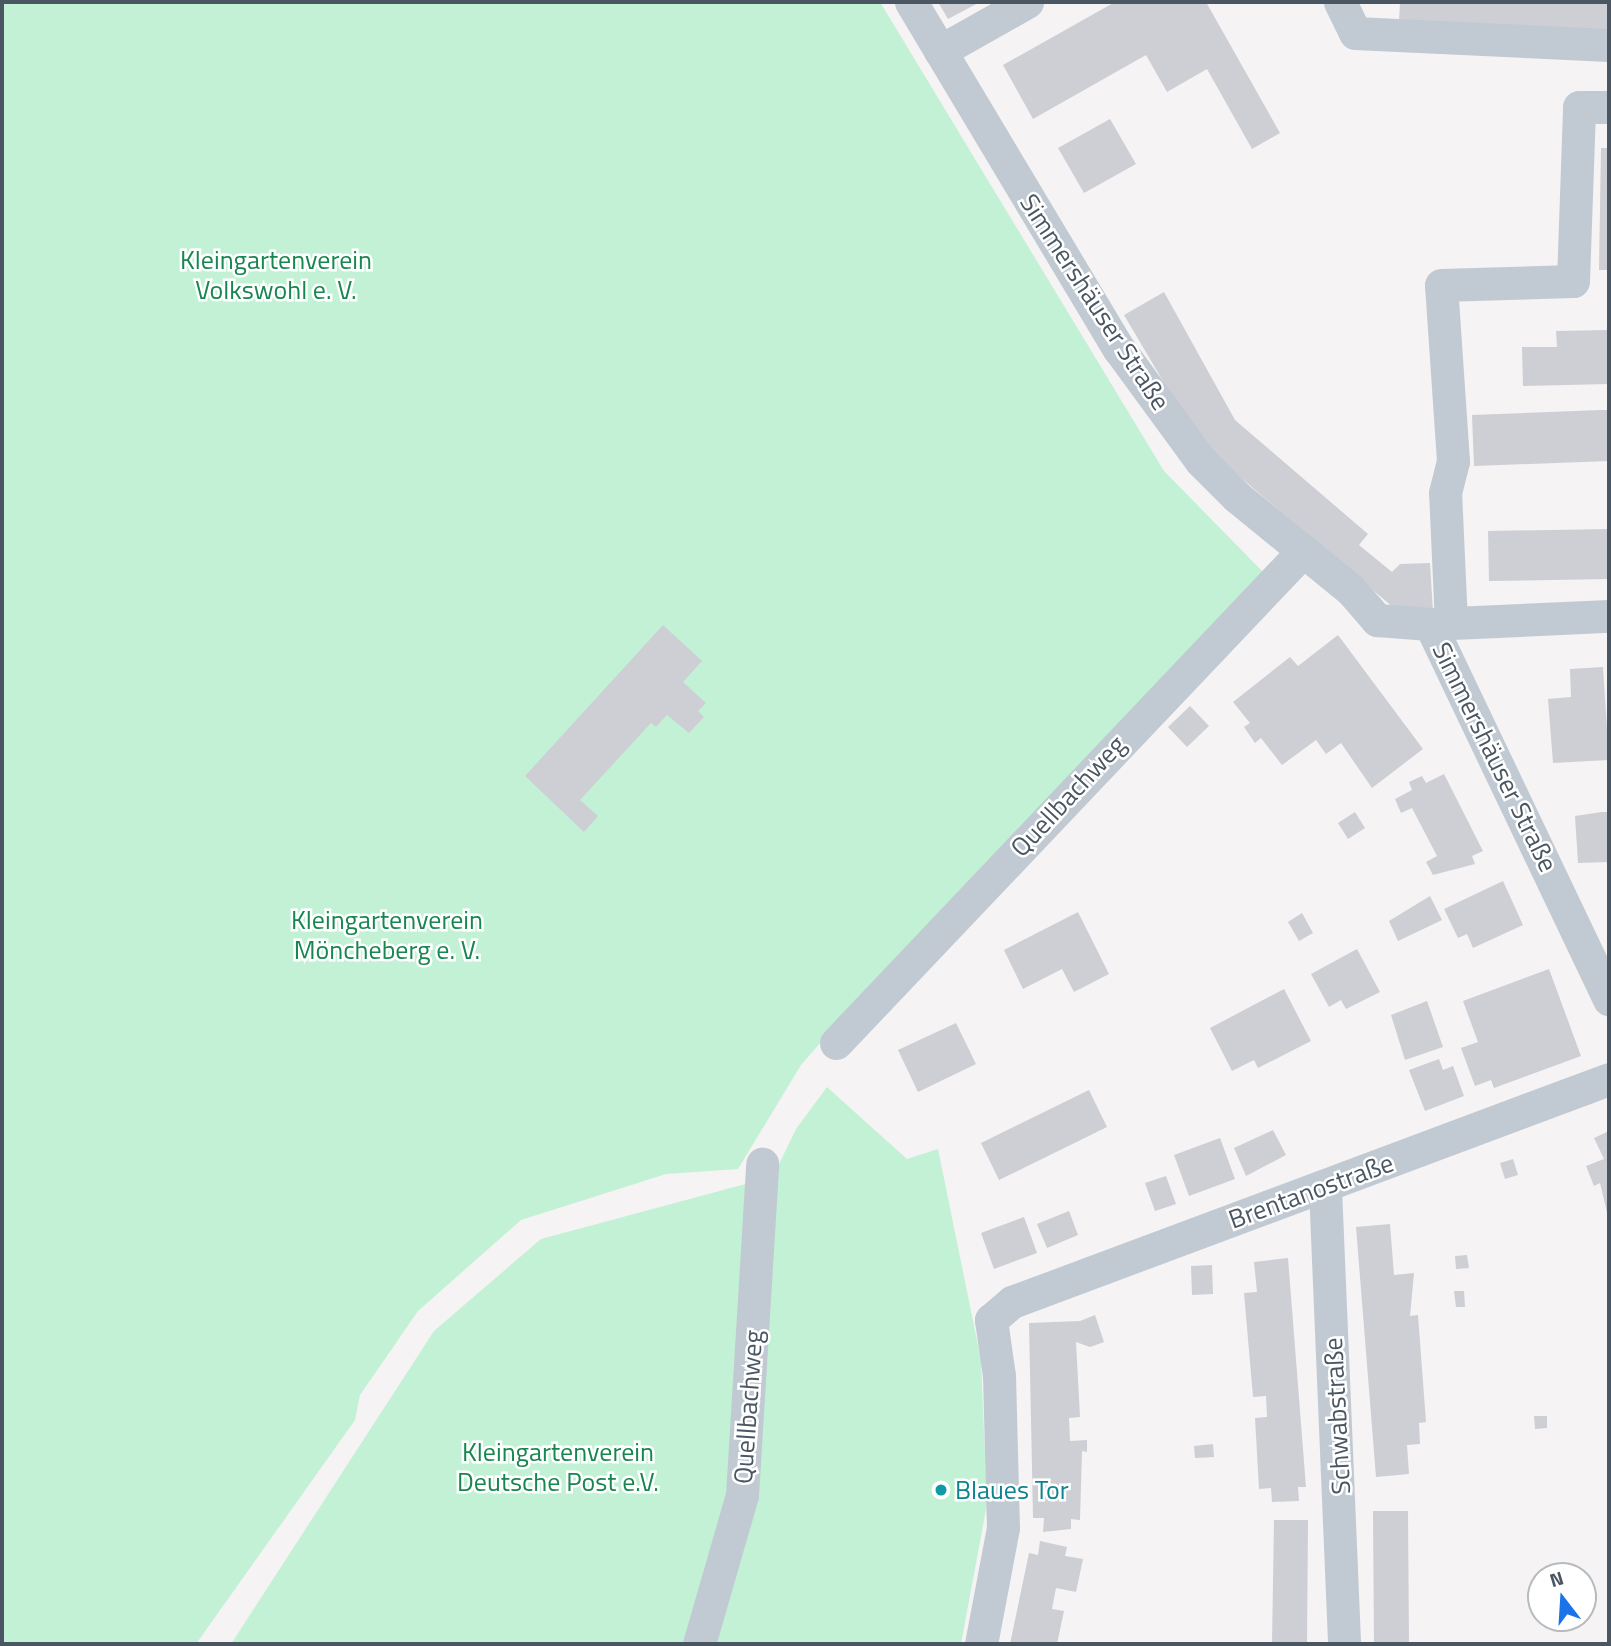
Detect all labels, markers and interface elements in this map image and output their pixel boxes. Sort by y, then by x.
street label: Simmershäuser Straße [1013,188,1177,416]
park label: Kleingartenverein Volkswohl e. V. [180,244,372,306]
street label: Simmershäuser Straße [1426,637,1564,877]
street label: Quellbachweg [1004,729,1132,863]
park label: Kleingartenverein Möncheberg e. V. [291,904,483,965]
street label: Brentanostraße [1224,1147,1398,1235]
street label: Quellbachweg [727,1329,769,1485]
street label: Schwabstraße [1317,1337,1357,1495]
park label: Kleingartenverein Deutsche Post e.V. [457,1436,659,1498]
place label: Blaues Tor [955,1474,1069,1506]
marker: Blaues Tor [933,1482,949,1498]
north arrow [1527,1562,1597,1632]
text: N [1546,1563,1567,1594]

